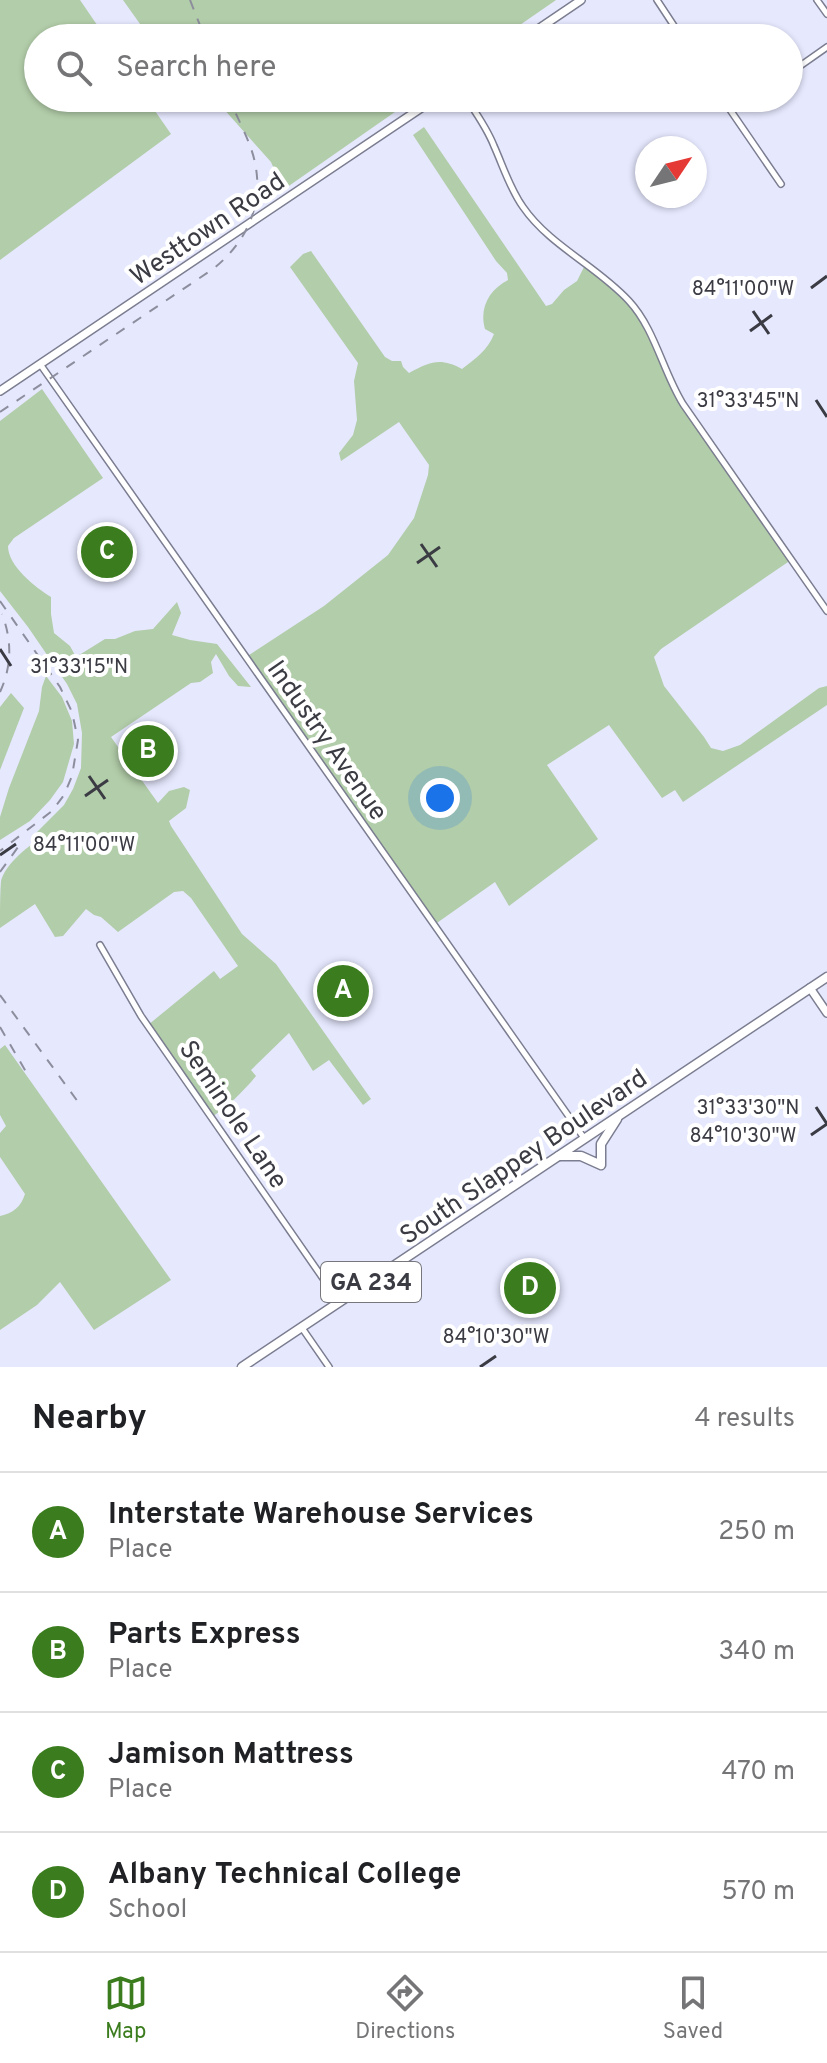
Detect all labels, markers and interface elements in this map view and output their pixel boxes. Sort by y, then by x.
search box [24,24,803,112]
icon: search [52,46,96,90]
text: Search here [116,50,276,87]
north arrow [635,136,707,208]
street label: Westtown Road [125,166,292,294]
text: 84°11'00"W [692,277,794,303]
text: 31°33'45"N [696,389,800,415]
pin: C [81,522,133,582]
text: 31°33'15"N [30,655,128,681]
street label: Industry Avenue [258,655,394,828]
pin: B [122,721,174,781]
your location [420,778,460,818]
text: 84°11'00"W [33,833,135,859]
pin: A [317,961,369,1021]
street label: Seminole Lane [170,1035,294,1196]
street label: South Slappey Boulevard [394,1063,654,1253]
text: 31°33'30"N [697,1096,799,1122]
text: 84°10'30"W [690,1124,796,1150]
pin: D [504,1258,556,1318]
road number: GA 234 [321,1262,421,1302]
text: 84°10'30"W [443,1325,549,1351]
text: Nearby [32,1398,147,1441]
text: 4 results [694,1403,795,1436]
text: Interstate Warehouse Services [108,1497,534,1534]
text: A [49,1516,67,1549]
text: 250 m [718,1516,795,1549]
text: Place [108,1534,172,1567]
text: Parts Express [108,1617,301,1654]
text: B [49,1636,67,1669]
text: 340 m [718,1636,795,1669]
text: Place [108,1654,172,1687]
text: Jamison Mattress [108,1737,354,1774]
text: C [50,1756,66,1789]
text: 470 m [721,1756,795,1789]
text: Place [108,1774,172,1807]
text: Albany Technical College [108,1857,461,1894]
text: D [49,1876,67,1909]
text: 570 m [721,1876,795,1909]
text: School [108,1894,187,1927]
tab: Map [104,1971,148,2046]
tab: Directions [355,1971,455,2046]
tab: Saved [663,1971,723,2046]

